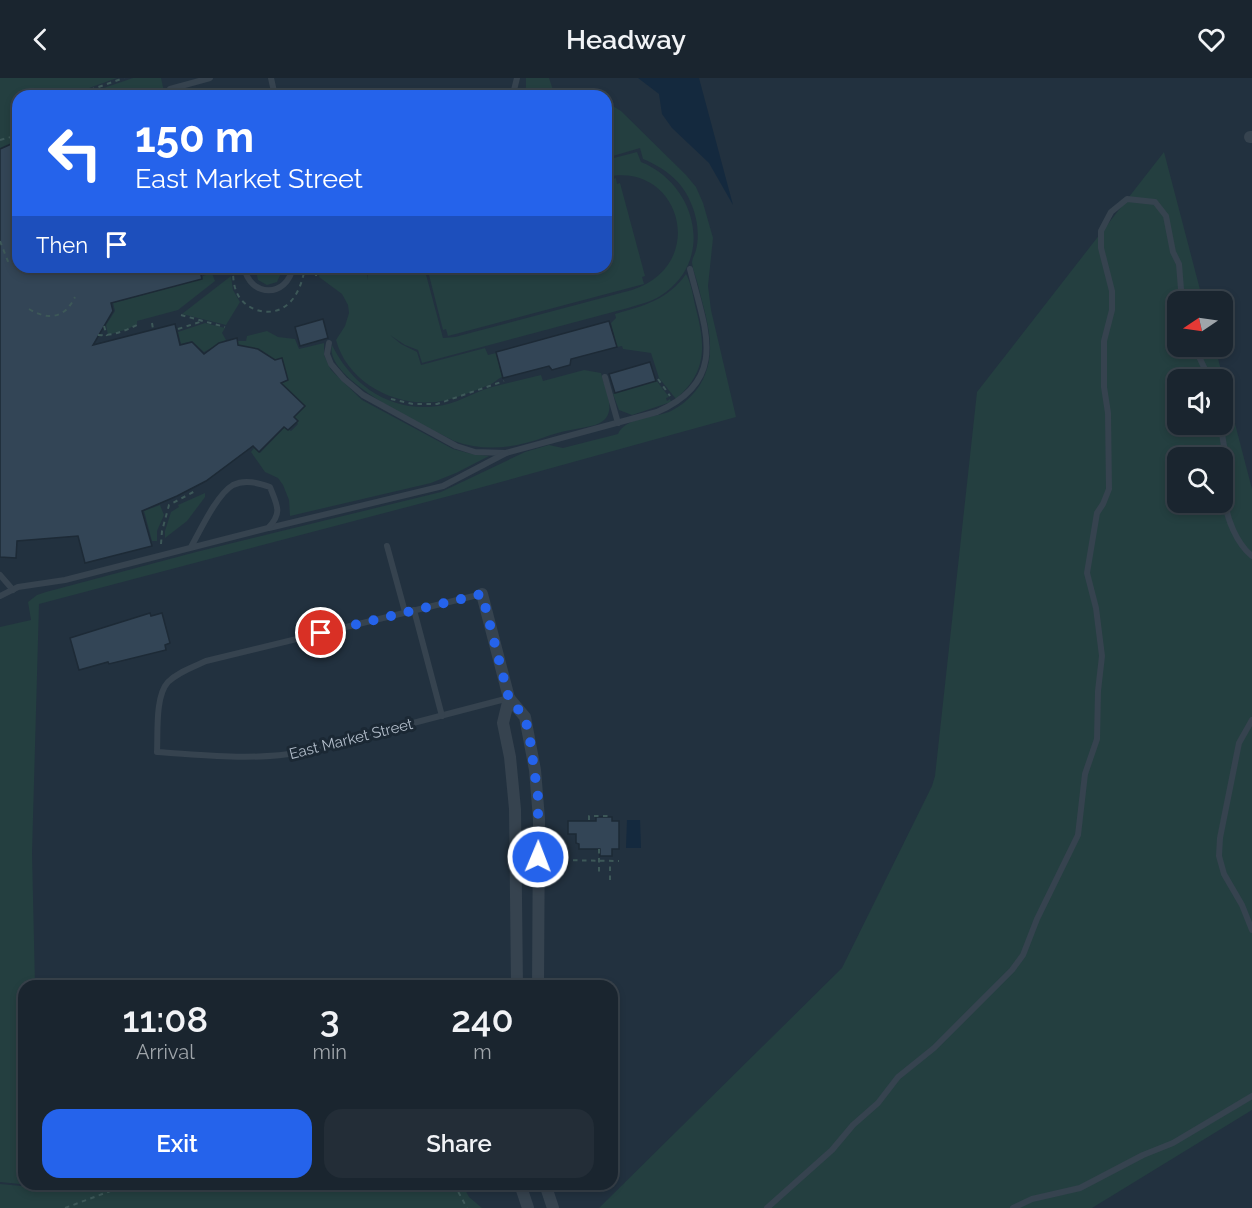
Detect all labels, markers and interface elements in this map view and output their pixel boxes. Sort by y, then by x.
icon: back [24,23,57,56]
icon: heart [1195,23,1228,56]
text: Headway [566,24,686,55]
text: 150 m [135,113,254,162]
icon: left [36,114,114,192]
text: East Market Street [135,163,363,194]
icon: arrive [100,228,133,261]
text: Then [36,232,88,258]
north arrow [1167,291,1233,357]
map controls [1167,291,1233,513]
button: sound [1167,369,1233,435]
button: search [1167,447,1233,513]
pin [295,607,346,658]
icon: arrive [304,616,337,649]
street label: East Market Street [287,715,415,763]
position arrow [506,825,570,889]
text: 11:08 [122,998,208,1040]
text: 3 [320,998,340,1040]
text: 240 [451,998,514,1040]
text: Arrival [136,1040,195,1064]
text: min [313,1040,347,1064]
text: m [473,1040,492,1064]
button: Exit [42,1109,312,1178]
button: Share [324,1109,594,1178]

